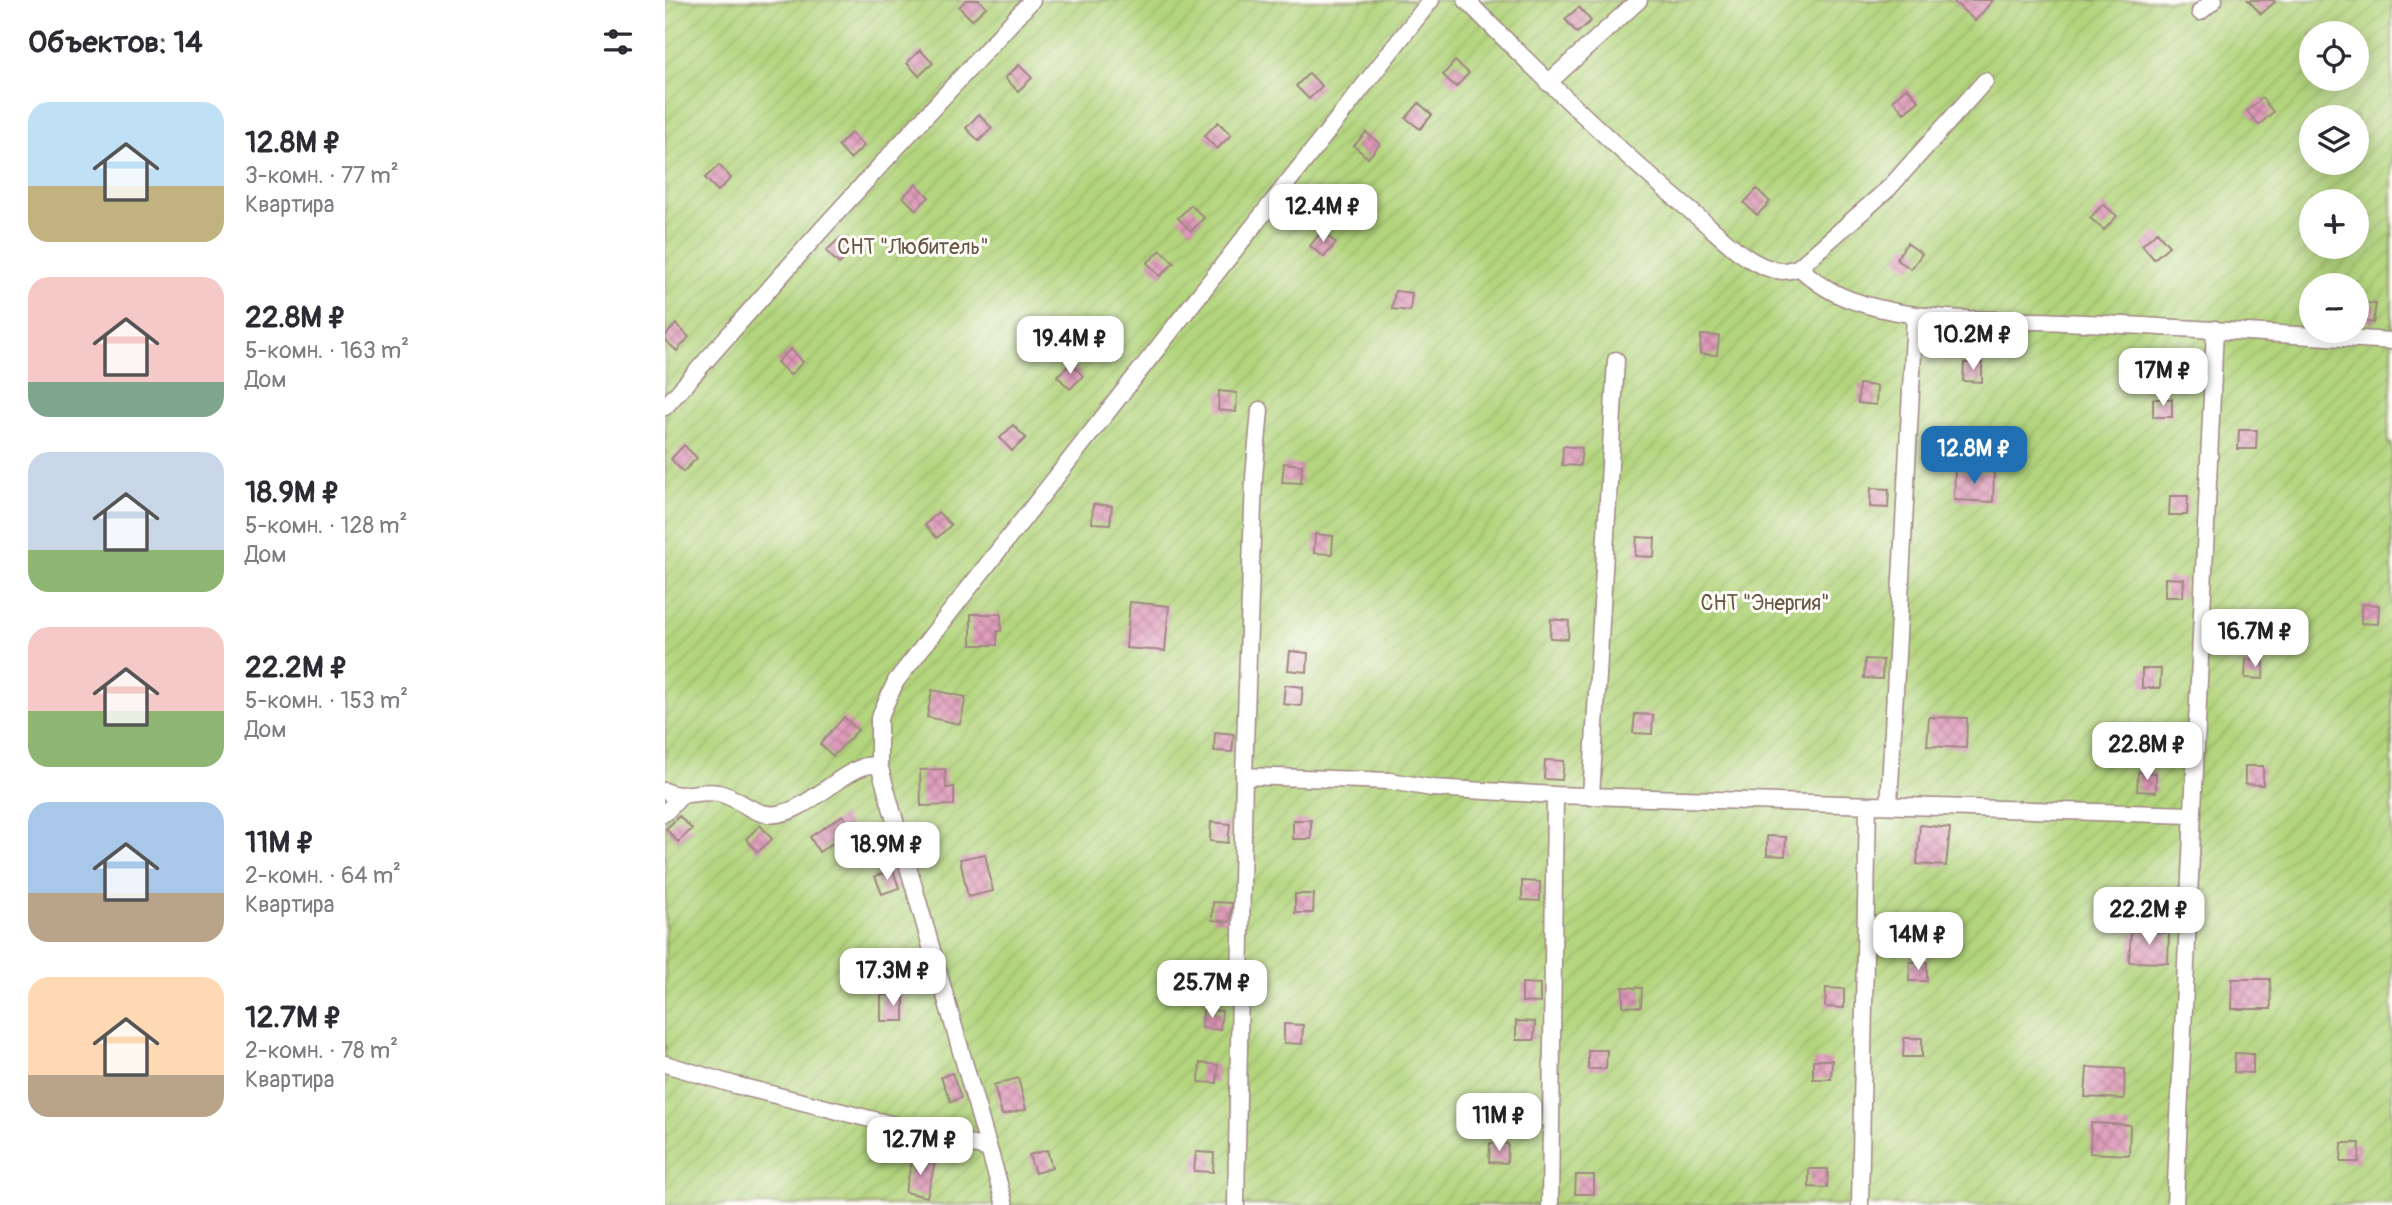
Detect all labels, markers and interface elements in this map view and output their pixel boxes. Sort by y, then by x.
map controls [2299,21,2369,343]
button: locate [2299,21,2369,91]
icon: filters [599,23,637,61]
text: Объектов: 14 [28,24,203,61]
button: layers [2299,105,2369,175]
text: 12.8M ₽ [245,124,341,161]
icon: home [84,130,168,214]
text: 3-комн. · 77 m² [245,161,399,190]
pin: 12.4M ₽ [1258,184,1388,244]
button: + [2299,189,2369,259]
text: Квартира [245,190,334,219]
text: 12.4M ₽ [1285,192,1361,221]
park label: СНТ "Любитель" [837,234,989,261]
button: − [2299,273,2369,343]
text: 22.8M ₽ [245,299,346,336]
icon: home [84,305,168,389]
pin: 10.2M ₽ [1908,312,2038,372]
pin: 19.4M ₽ [1005,316,1135,376]
text: 10.2M ₽ [1934,320,2012,349]
text: 19.4M ₽ [1033,324,1107,353]
text: 5-комн. · 163 m² [245,336,409,365]
pin: 17M ₽ [2114,348,2212,408]
text: 17M ₽ [2135,356,2191,385]
text: Дом [245,365,286,394]
pin: 12.8M ₽ [1909,426,2039,486]
text: 12.8M ₽ [1937,434,2011,463]
text: 18.9M ₽ [245,474,340,511]
icon: home [84,480,168,564]
text: 5-комн. · 128 m² [245,511,407,540]
text: Дом [245,540,286,569]
park label: СНТ "Энергия" [1700,590,1830,617]
pin: 16.7M ₽ [2190,610,2320,669]
text: 16.7M ₽ [2218,617,2292,646]
text: 22.2M ₽ [245,649,348,686]
icon: home [84,655,168,739]
text: 5-комн. · 153 m² [245,686,408,715]
text: Дом [245,715,286,744]
pin: 22.8M ₽ [2082,722,2212,782]
text: 22.8M ₽ [2108,730,2186,759]
pin: 18.9M ₽ [822,822,952,882]
text: 11M ₽ [245,824,315,861]
icon: home [84,830,168,914]
text: 18.9M ₽ [851,830,923,859]
text: 2-комн. · 64 m² [245,861,401,890]
pin: 22.2M ₽ [2084,888,2214,947]
text: Квартира [245,890,334,919]
text: 22.2M ₽ [2110,895,2188,924]
pin: 14M ₽ [1869,912,1967,972]
text: 14M ₽ [1889,920,1947,949]
pin: 17.3M ₽ [828,948,958,1008]
text: 17.3M ₽ [856,956,930,985]
pin: 25.7M ₽ [1147,960,1277,1020]
text: 25.7M ₽ [1173,968,1251,997]
text: 12.7M ₽ [245,999,342,1036]
icon: home [84,1005,168,1089]
text: 2-комн. · 78 m² [245,1036,398,1065]
text: Квартира [245,1065,334,1094]
pin: 11M ₽ [1450,1094,1548,1153]
text: 11M ₽ [1472,1101,1526,1130]
pin: 12.7M ₽ [855,1118,985,1177]
text: 12.7M ₽ [883,1125,957,1154]

